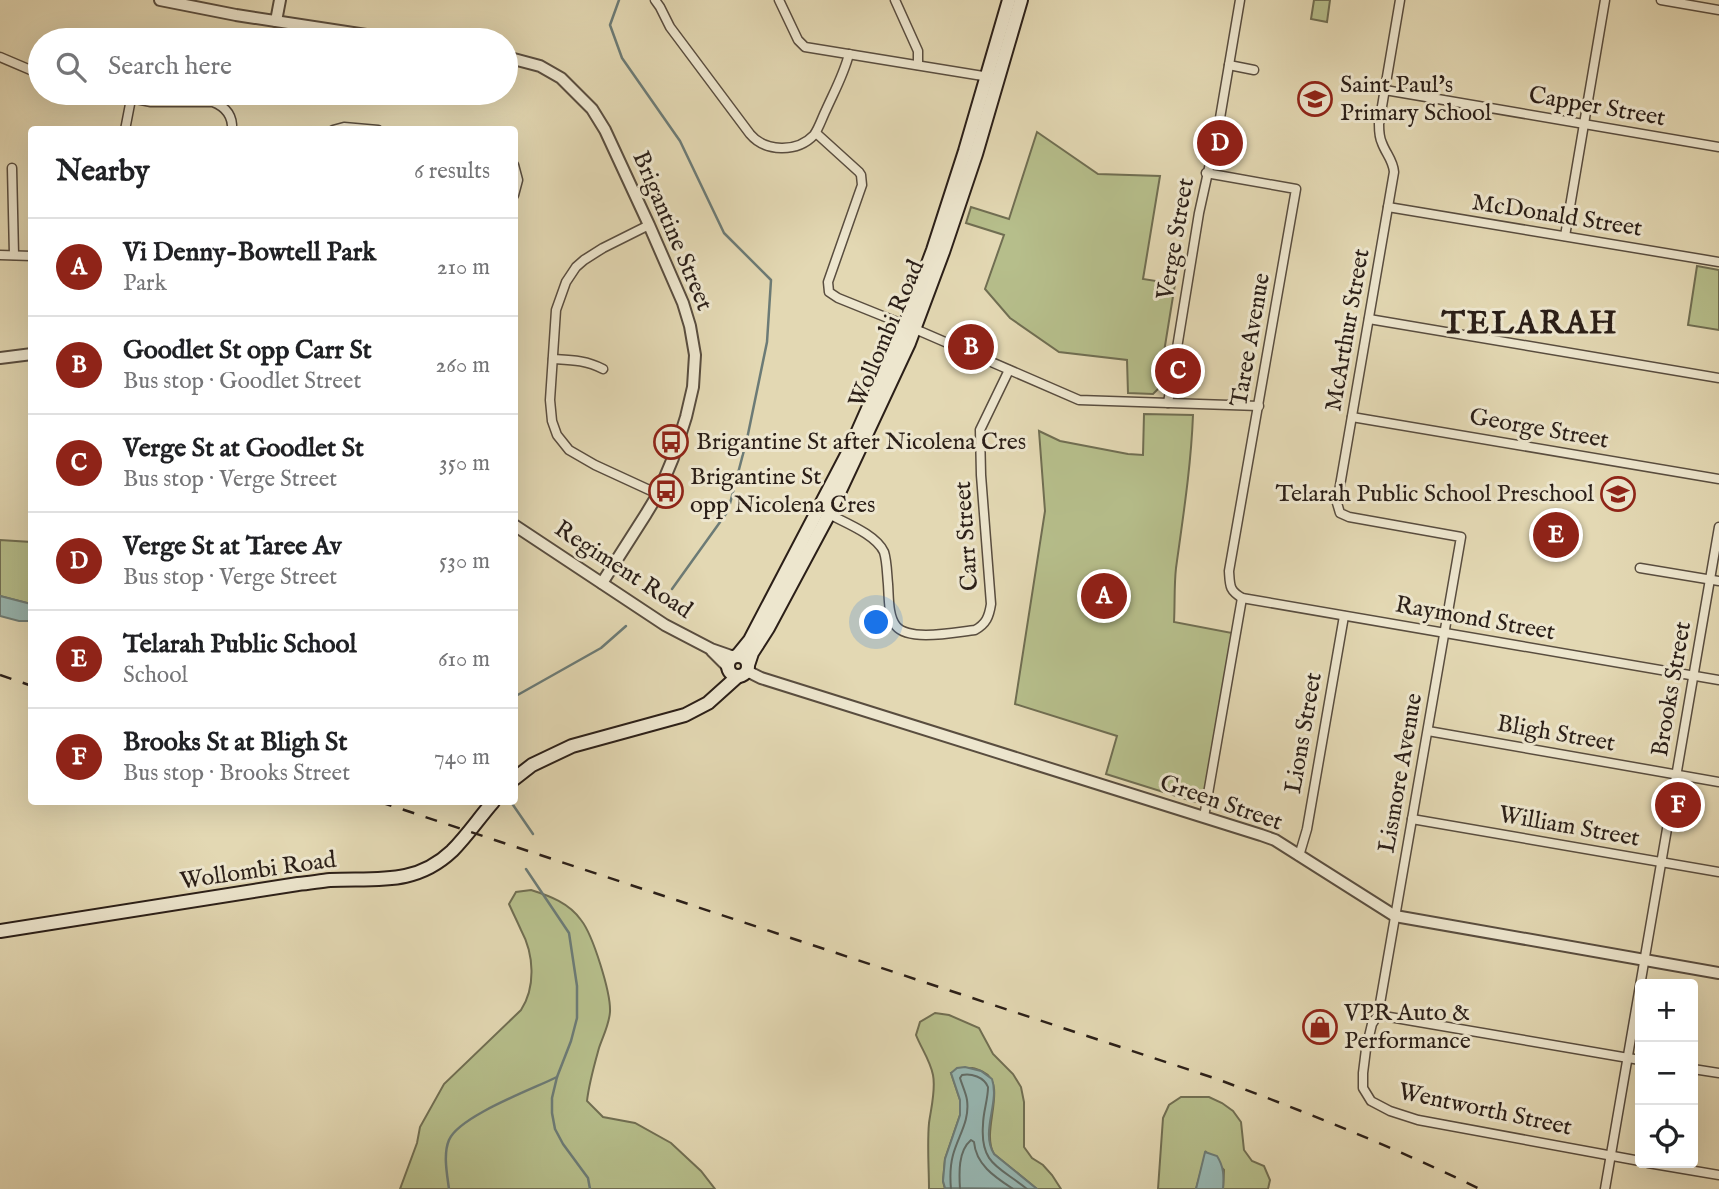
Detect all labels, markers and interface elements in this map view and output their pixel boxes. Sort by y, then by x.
search box [28,28,518,105]
icon: search [52,48,90,86]
text: Search here [108,50,232,83]
place label: Saint Paul's Primary School [1340,70,1492,129]
school or university icon: Saint Paul's Primary School [1296,80,1334,118]
street label: Capper Street [1526,80,1668,134]
pin: D [1197,117,1243,169]
street label: Brigantine Street [624,146,720,316]
text: Nearby [56,153,149,191]
text: 6 results [414,157,490,186]
street label: Verge Street [1150,176,1202,303]
street label: McDonald Street [1470,187,1644,245]
text: Vi Denny-Bowtell Park [123,236,376,269]
street label: McArthur Street [1318,246,1378,414]
text: A [71,253,87,282]
text: 210 m [437,253,490,282]
street label: Wollombi Road [842,255,932,413]
text: Park [123,269,167,298]
street label: Taree Avenue [1224,271,1278,409]
district label: TELARAH [1440,304,1619,345]
pin: B [948,321,994,373]
text: Goodlet St opp Carr St [123,334,372,367]
pin: C [1155,345,1201,397]
text: B [71,351,87,380]
text: 260 m [435,351,490,380]
text: Bus stop · Goodlet Street [123,367,361,396]
street label: George Street [1467,402,1611,456]
bus stop icon: Brigantine St after Nicolena Cres [652,423,690,461]
place label: Brigantine St after Nicolena Cres [696,427,1026,458]
text: Verge St at Goodlet St [123,432,364,465]
text: C [71,449,87,478]
text: 350 m [439,449,490,478]
place label: Brigantine St opp Nicolena Cres [690,462,875,521]
text: Bus stop · Verge Street [123,465,337,494]
bus stop icon: Brigantine St opp Nicolena Cres [647,472,685,510]
school or university icon: Telarah Public School Preschool [1599,475,1637,513]
place label: Telarah Public School Preschool [1276,479,1594,510]
street label: Carr Street [948,480,986,592]
pin: E [1533,509,1579,561]
street label: Regiment Road [548,514,698,626]
text: Verge St at Taree Av [123,530,342,563]
text: D [70,547,88,576]
text: 530 m [439,547,490,576]
text: Bus stop · Verge Street [123,563,337,592]
pin: A [1081,570,1127,622]
street label: Raymond Street [1393,590,1557,648]
your location [859,605,893,639]
street label: Brooks Street [1645,619,1699,759]
text: Telarah Public School [123,628,357,661]
text: E [71,645,87,674]
text: 610 m [438,645,490,674]
text: School [123,661,188,690]
street label: Lions Street [1278,670,1330,796]
street label: Lismore Avenue [1372,691,1430,855]
street label: Bligh Street [1494,708,1618,760]
text: Brooks St at Bligh St [123,726,347,759]
text: F [72,743,86,772]
text: 740 m [434,743,490,772]
text: Bus stop · Brooks Street [123,759,350,788]
street label: Green Street [1156,768,1286,838]
pin: F [1655,779,1701,831]
street label: William Street [1496,799,1642,855]
street label: Wollombi Road [178,845,338,897]
map controls [1635,979,1698,1168]
button: + [1635,979,1698,1042]
place label: VPR Auto & Performance [1343,998,1471,1057]
shop icon: VPR Auto & Performance [1301,1008,1339,1046]
button: − [1635,1042,1698,1105]
street label: Wentworth Street [1395,1076,1575,1144]
button: locate [1635,1105,1698,1168]

